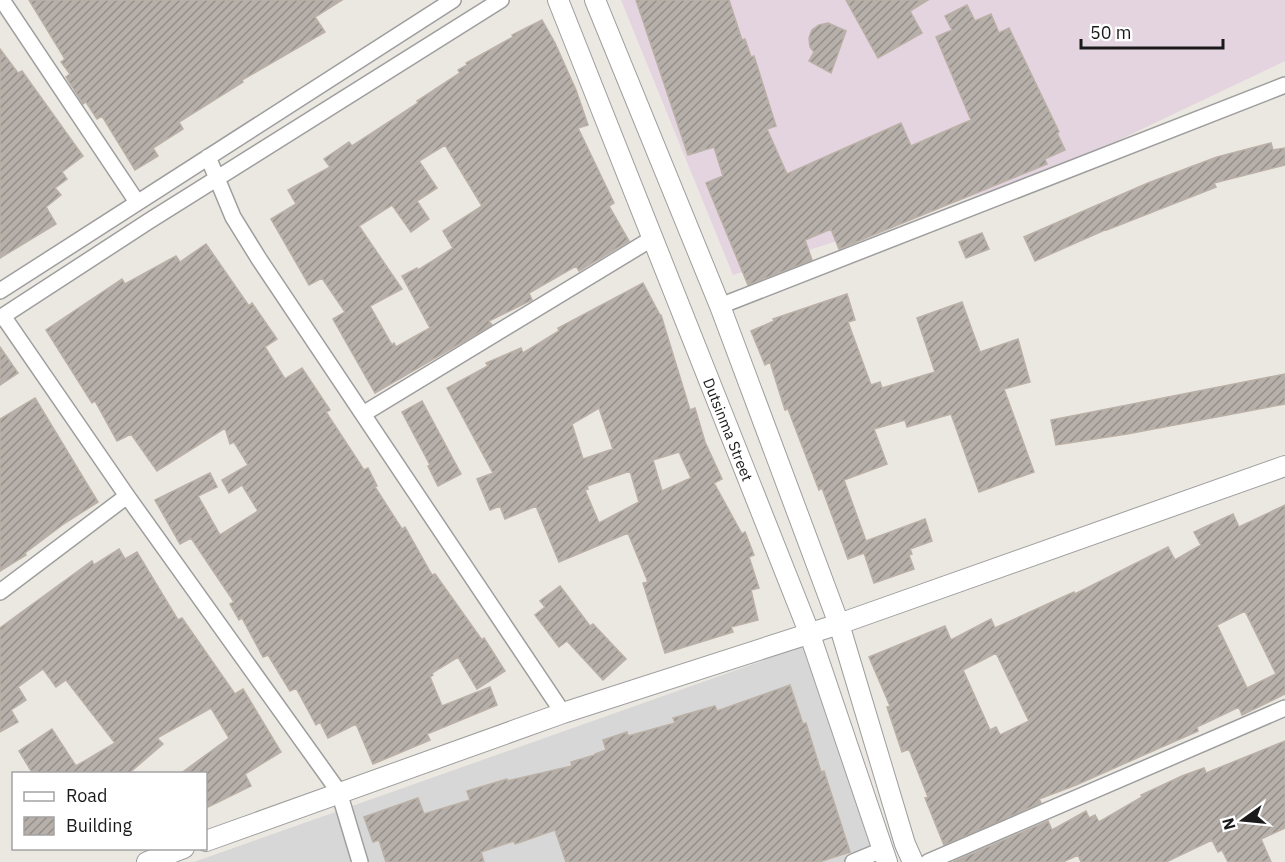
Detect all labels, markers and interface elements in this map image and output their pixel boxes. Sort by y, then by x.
scale bar [1081,12,1224,50]
text: 50 m [1090,21,1132,44]
street label: Dutsinma Street [700,375,758,484]
legend [12,772,207,850]
text: Road [66,784,107,807]
north arrow [1213,790,1273,850]
text: Building [66,814,133,837]
text: N [1217,816,1240,832]

